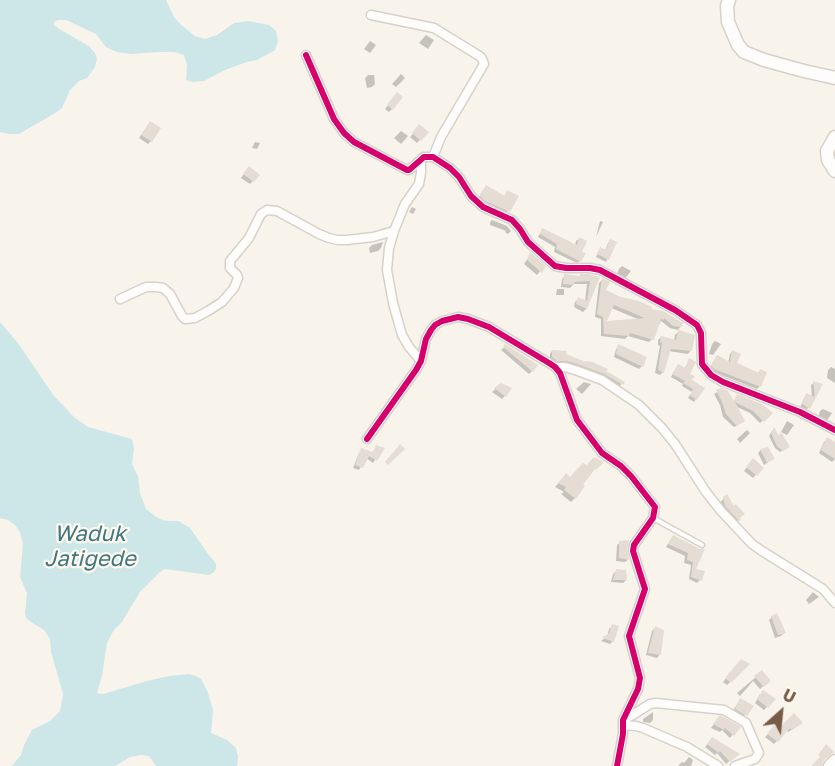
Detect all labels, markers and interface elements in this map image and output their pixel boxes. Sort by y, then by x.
water label: Waduk Jatigede [44,521,136,572]
north arrow [751,682,811,742]
text: U [779,684,799,708]

